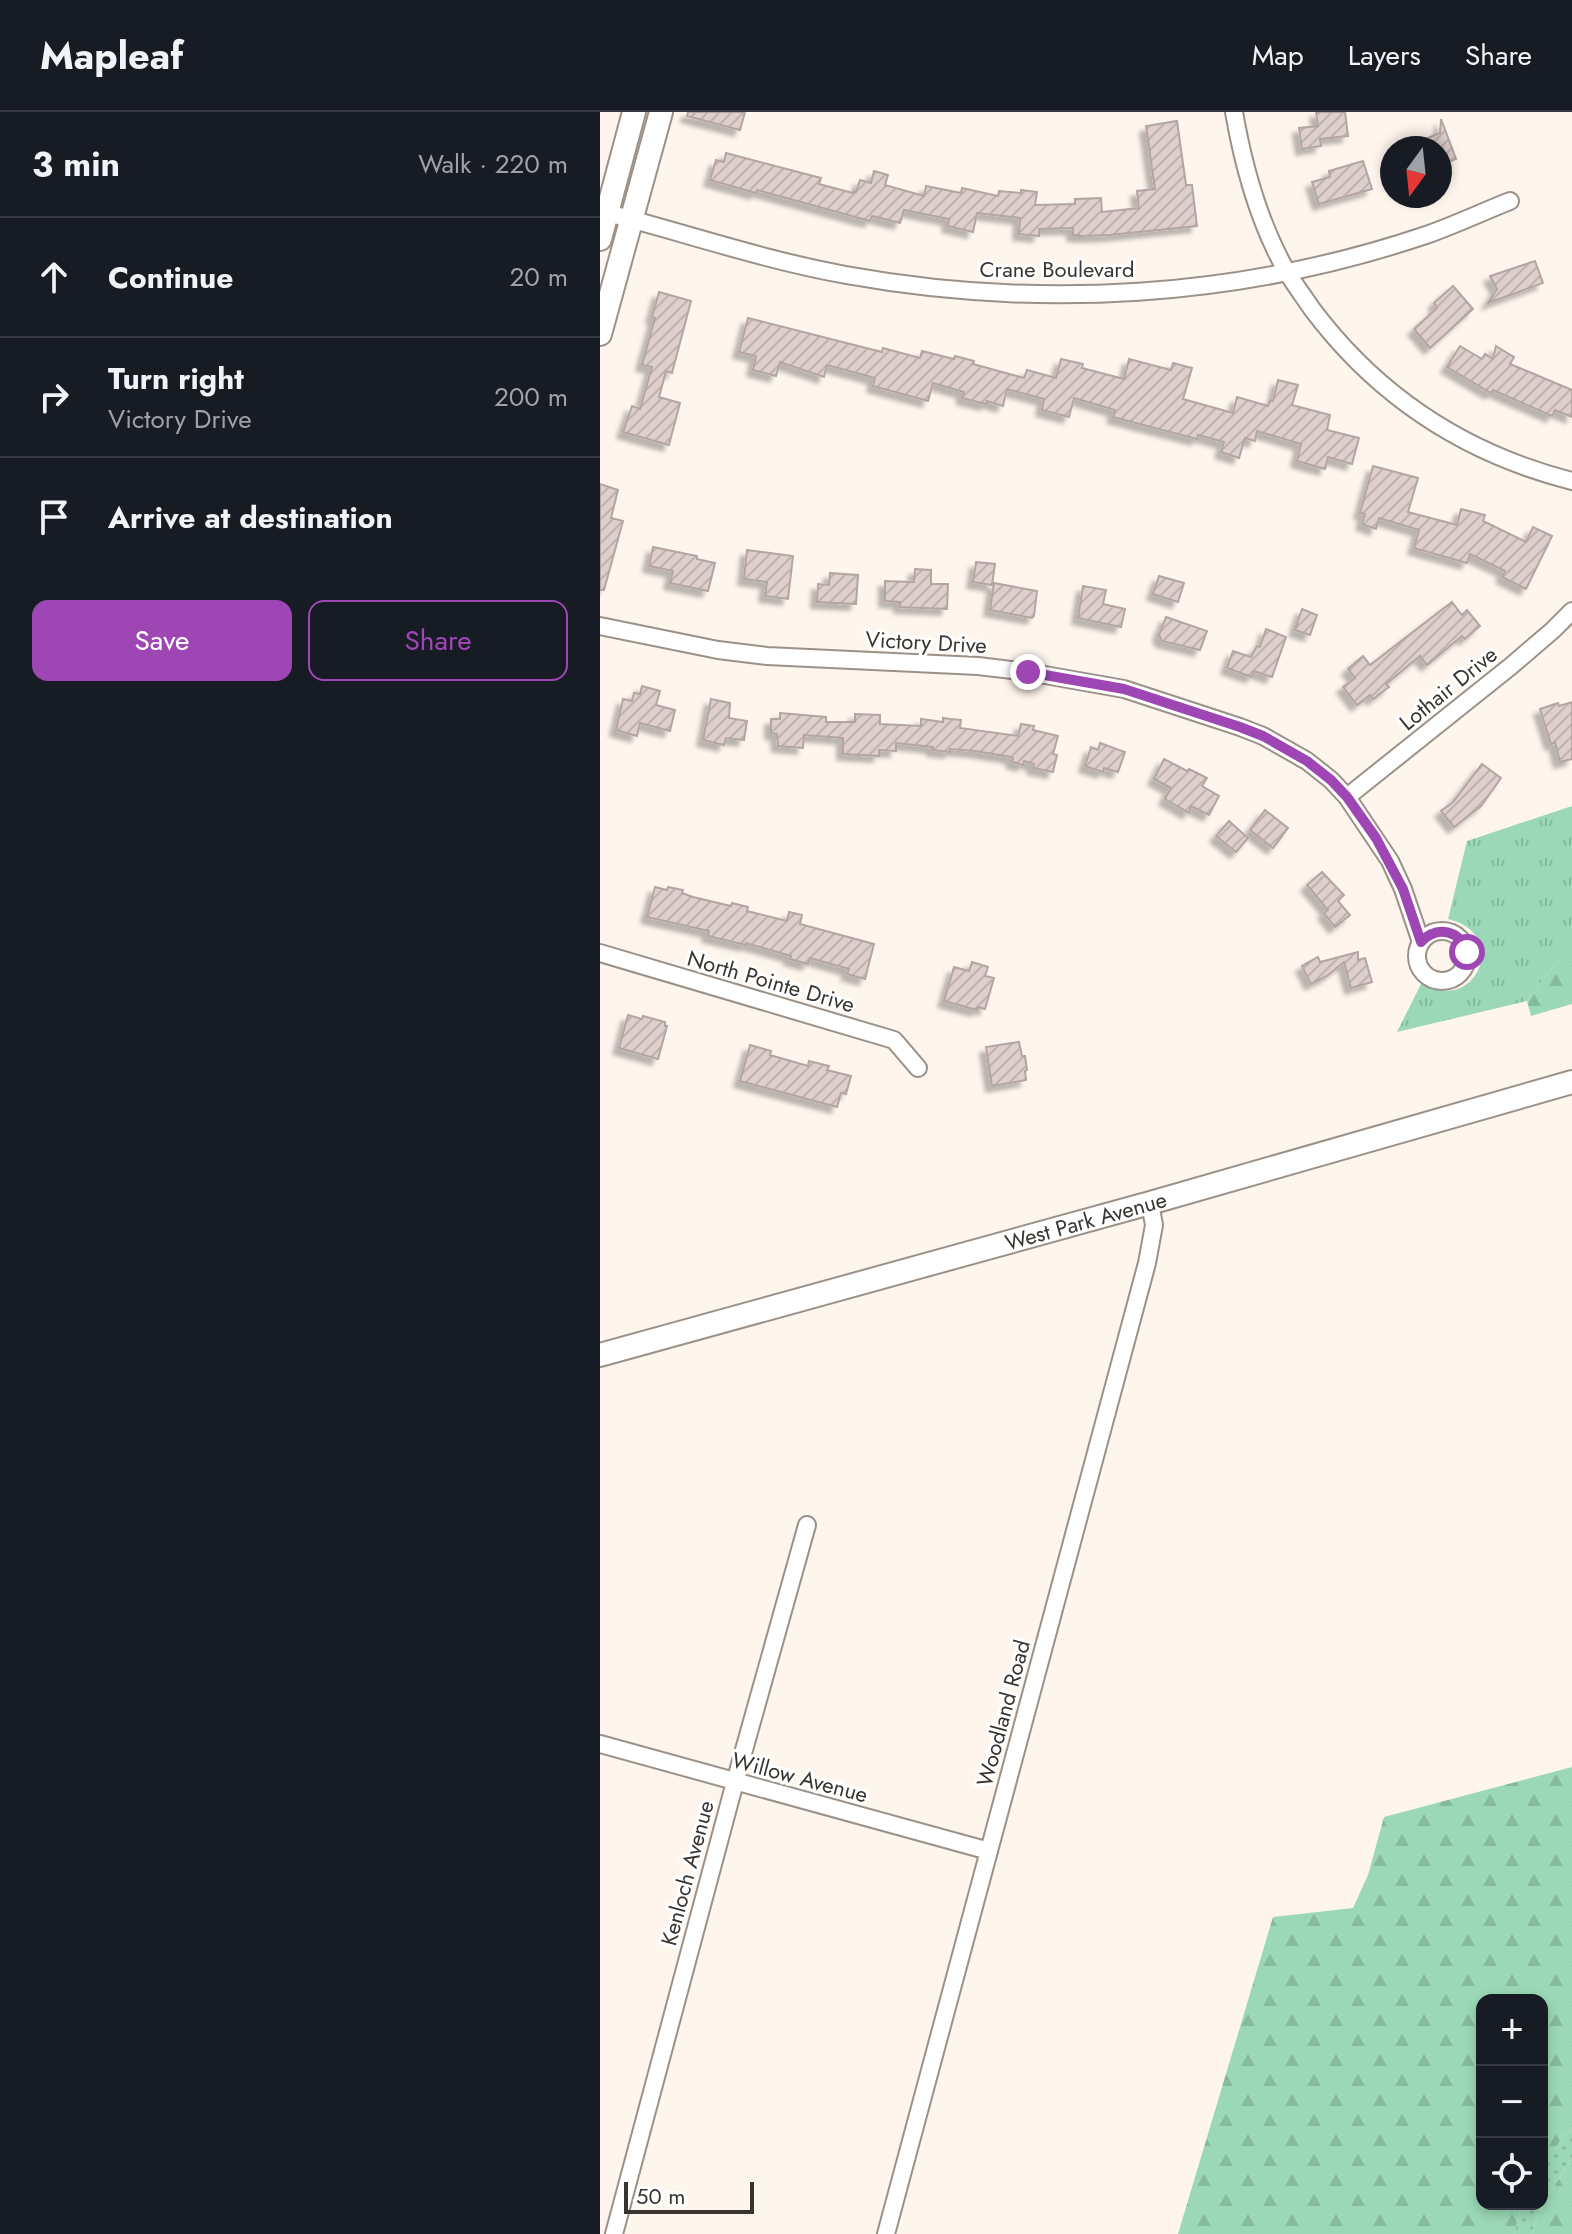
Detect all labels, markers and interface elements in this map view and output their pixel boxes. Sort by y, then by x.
text: Mapleaf [40,28,183,83]
text: Map [1252,35,1304,76]
text: Layers [1348,35,1421,76]
text: Share [1465,35,1532,76]
north arrow [1380,136,1452,208]
text: 3 min [32,140,120,189]
text: Walk · 220 m [418,145,568,183]
street label: Crane Boulevard [980,253,1134,285]
icon: ahead [32,255,76,299]
text: Continue [108,256,234,299]
text: 20 m [510,258,568,296]
text: Turn right [108,357,244,400]
icon: right [32,375,76,419]
text: 200 m [494,378,568,416]
text: Victory Drive [108,400,252,438]
icon: arrive [32,495,76,539]
text: Arrive at destination [108,496,393,539]
button: Save [32,600,292,681]
button: Share [308,600,568,681]
street label: Victory Drive [865,623,987,661]
street label: Lothair Drive [1392,638,1504,738]
route end [1010,654,1046,690]
route start [1449,934,1485,970]
street label: North Pointe Drive [684,942,858,1020]
street label: West Park Avenue [1001,1183,1170,1258]
street label: Woodland Road [968,1636,1038,1790]
street label: Willow Avenue [729,1744,871,1810]
street label: Kenloch Avenue [652,1797,722,1949]
map controls [1476,1994,1548,2210]
button: + [1476,1994,1548,2066]
button: − [1476,2066,1548,2138]
button: locate [1476,2138,1548,2210]
scale bar [624,2178,754,2214]
text: 50 m [636,2180,685,2212]

